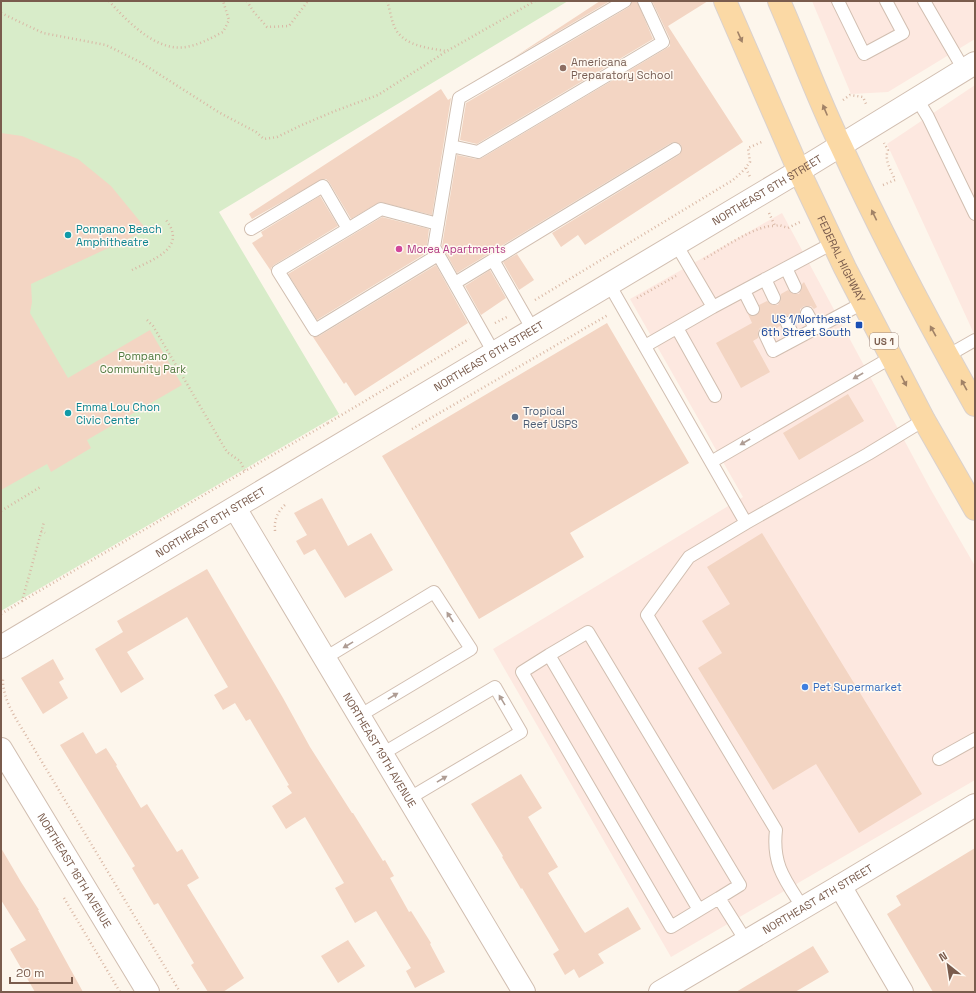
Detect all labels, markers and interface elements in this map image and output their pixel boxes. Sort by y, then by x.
one-way arrow [737,31,743,42]
place label: Americana Preparatory School [571,55,673,82]
marker: Americana Preparatory School [558,63,568,73]
one-way arrow [822,104,828,115]
street label: NORTHEAST 6TH STREET [710,151,825,228]
one-way arrow [871,210,877,221]
street label: FEDERAL HIGHWAY [814,213,869,305]
place label: Pompano Beach Amphitheatre [76,222,162,249]
marker: Pompano Beach Amphitheatre [63,230,73,240]
place label: Morea Apartments [407,242,506,256]
marker: Morea Apartments [394,244,404,254]
place label: US 1/Northeast 6th Street South [761,312,851,339]
street label: NORTHEAST 6TH STREET [431,318,547,394]
marker: US 1/Northeast 6th Street South [854,320,864,330]
one-way arrow [930,325,937,337]
road number: US 1 [870,333,898,349]
park label: Pompano Community Park [100,349,186,376]
one-way arrow [852,373,864,380]
one-way arrow [901,375,907,387]
one-way arrow [960,379,967,391]
place label: Emma Lou Chon Civic Center [76,400,160,427]
place label: Tropical Reef USPS [523,404,578,431]
marker: Emma Lou Chon Civic Center [63,408,73,418]
marker: Tropical Reef USPS [510,412,520,422]
one-way arrow [739,438,751,445]
street label: NORTHEAST 6TH STREET [153,484,269,560]
one-way arrow [446,612,454,622]
one-way arrow [342,641,354,648]
place label: Pet Supermarket [813,680,902,694]
marker: Pet Supermarket [800,682,810,692]
street label: NORTHEAST 19TH AVENUE [340,690,419,810]
one-way arrow [387,693,399,700]
one-way arrow [498,695,506,705]
one-way arrow [436,775,448,782]
street label: NORTHEAST 18TH AVENUE [34,810,115,931]
street label: NORTHEAST 4TH STREET [760,861,876,937]
north arrow [928,945,968,985]
text: N [936,948,950,964]
scale bar [10,959,72,985]
text: 20 m [16,965,44,981]

